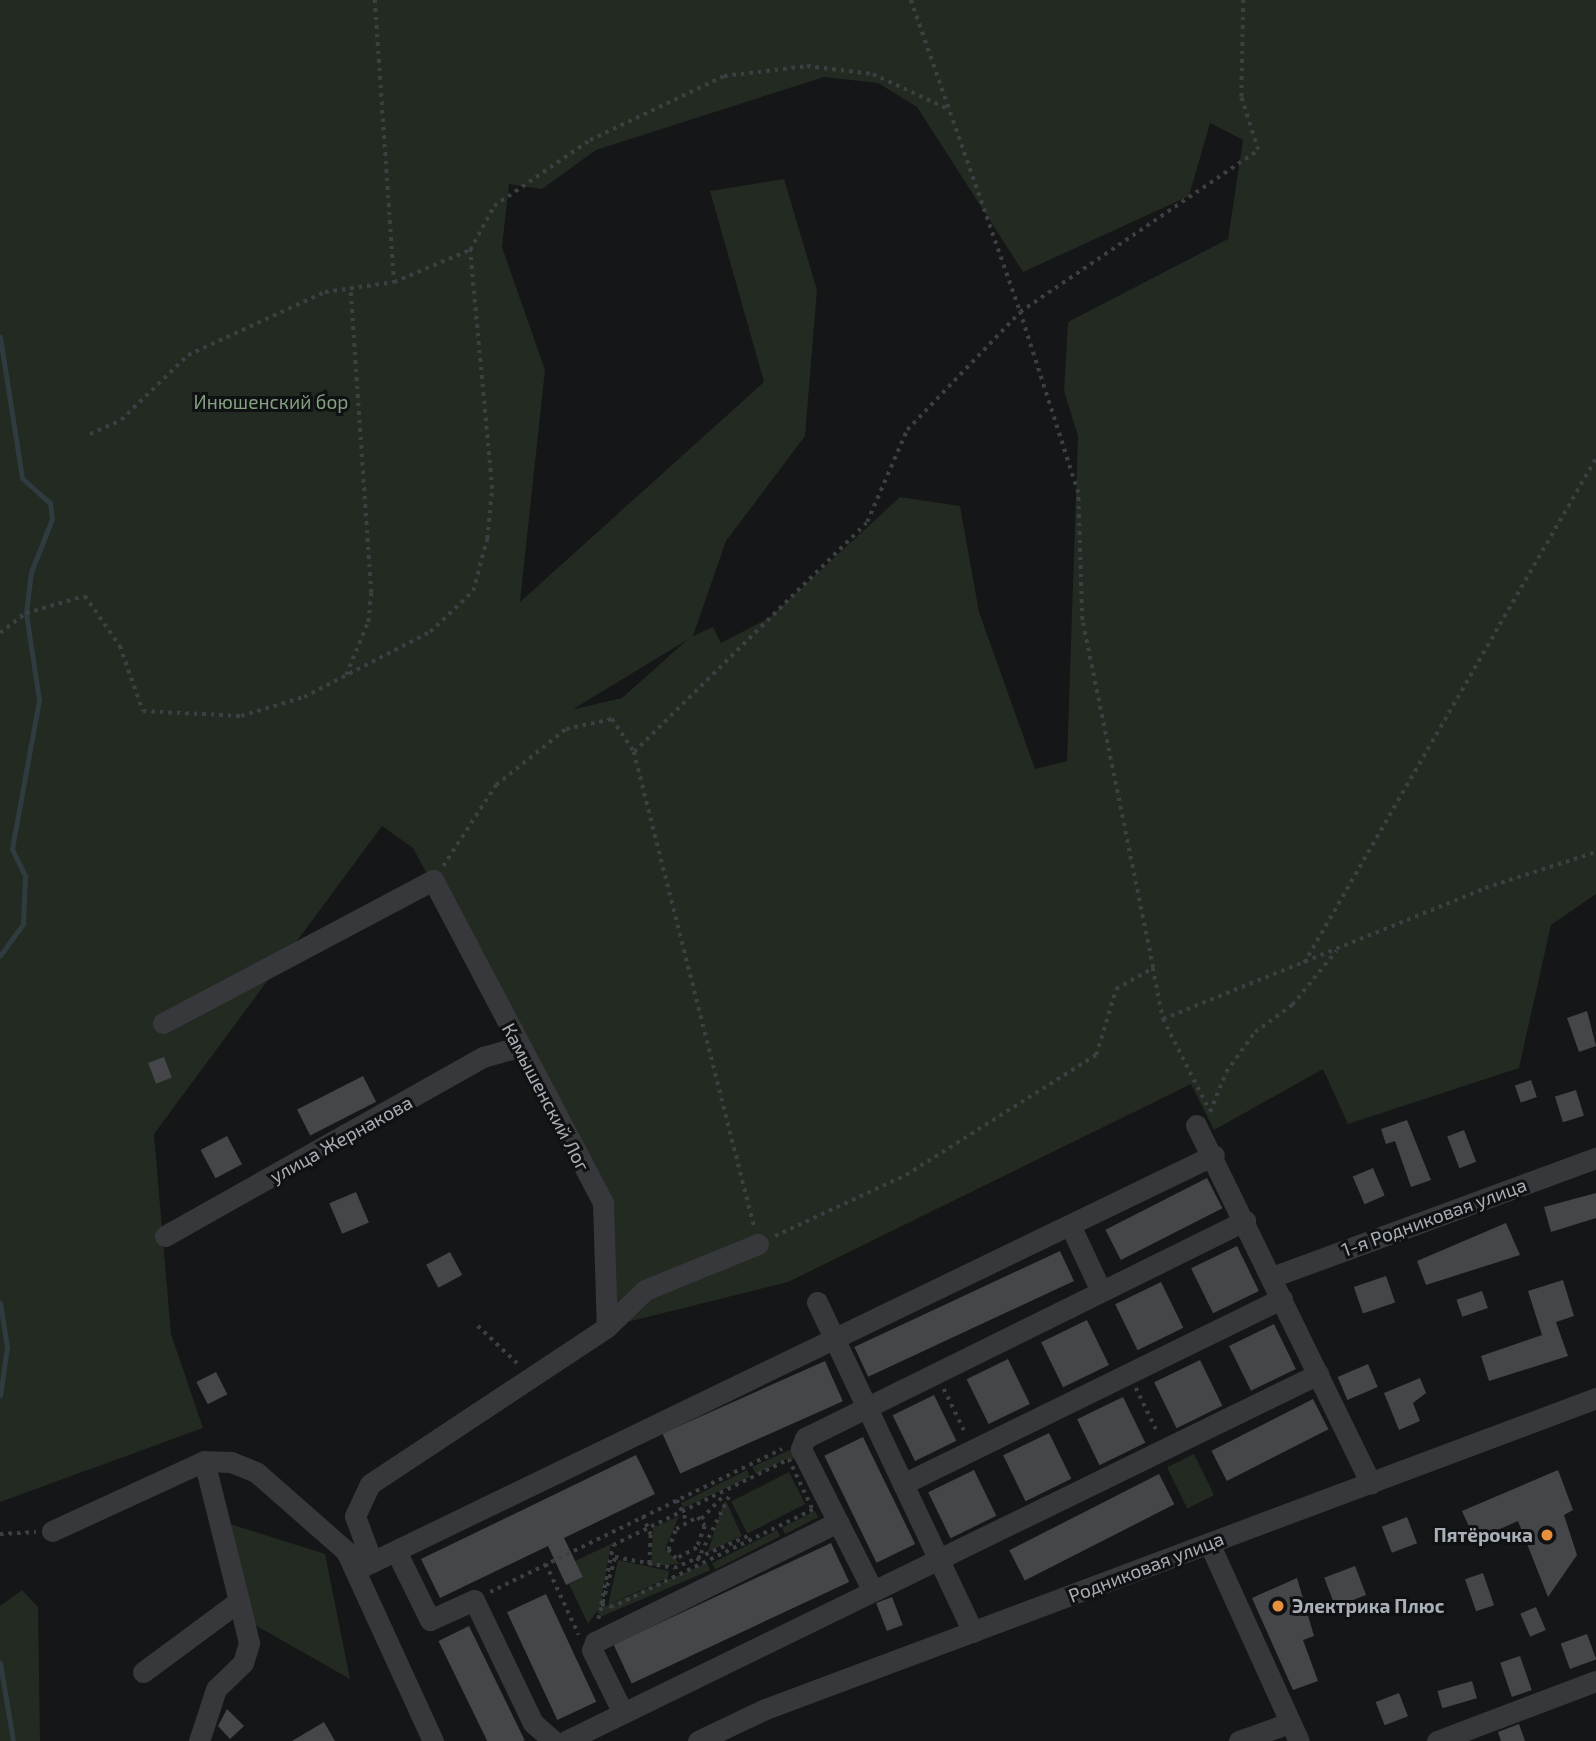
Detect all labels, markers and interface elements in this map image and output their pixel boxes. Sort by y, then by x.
park label: Инюшенский бор [194,391,348,413]
street label: Камышенский Лог [497,1019,595,1175]
street label: улица Жернакова [266,1090,416,1188]
street label: 1-я Родниковая улица [1338,1173,1530,1261]
place label: Пятёрочка [1434,1524,1533,1546]
street label: Родниковая улица [1065,1527,1227,1607]
marker: Пятёрочка [1539,1527,1555,1543]
place label: Электрика Плюс [1292,1595,1444,1617]
marker: Электрика Плюс [1270,1598,1286,1614]

